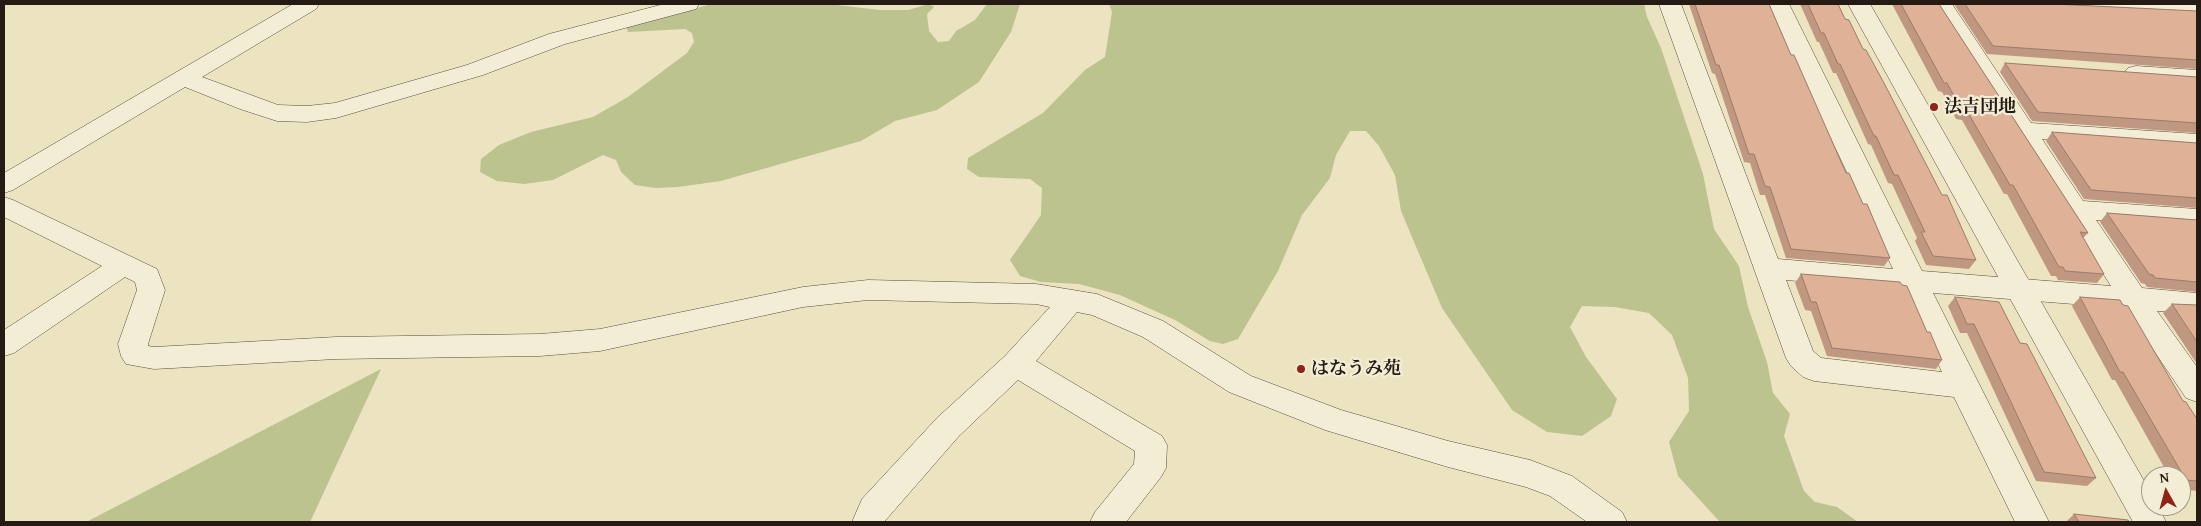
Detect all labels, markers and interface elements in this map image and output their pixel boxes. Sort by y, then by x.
place label: 法吉団地 [1944,96,2016,118]
marker: 法吉団地 [1928,101,1940,113]
place label: はなうみ苑 [1311,358,1401,380]
marker: はなうみ苑 [1295,363,1307,375]
north arrow [2141,466,2191,516]
text: N [2158,467,2170,488]

